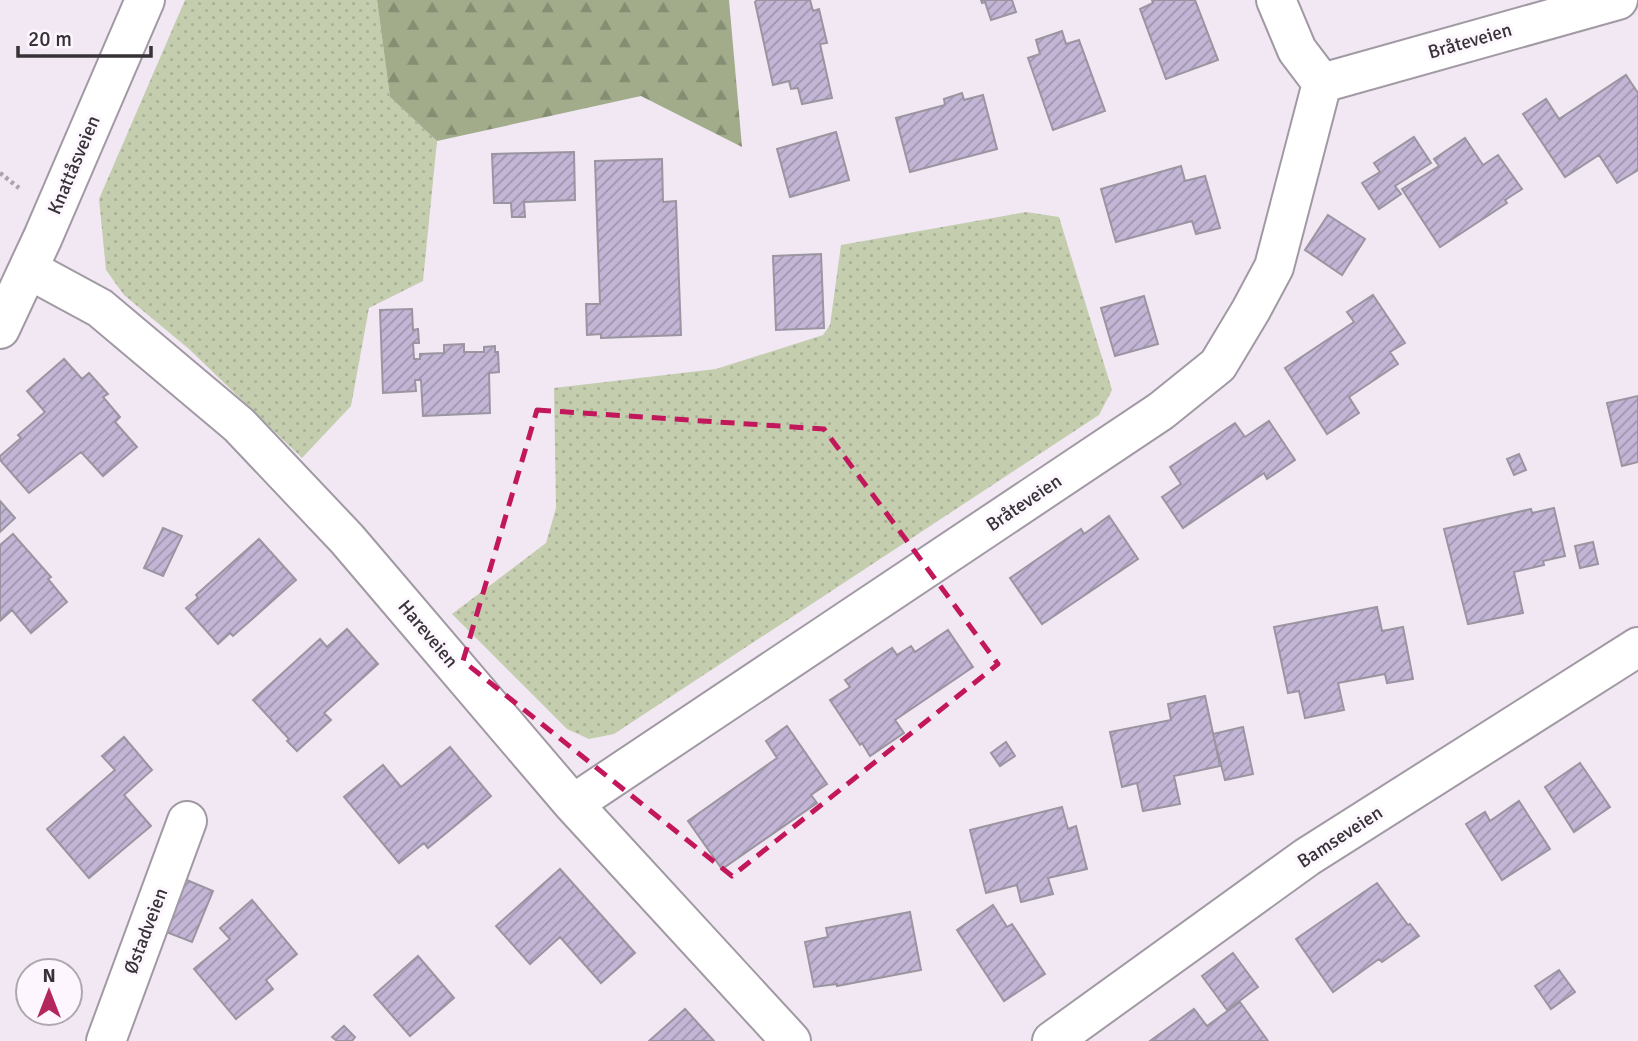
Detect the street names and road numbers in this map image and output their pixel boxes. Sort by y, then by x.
street label: Bråteveien [1425,18,1515,64]
street label: Knattåsveien [42,112,106,218]
street label: Bråteveien [982,469,1066,537]
street label: Hareveien [393,595,463,673]
street label: Bamseveien [1293,801,1387,873]
street label: Østadveien [119,885,173,977]

